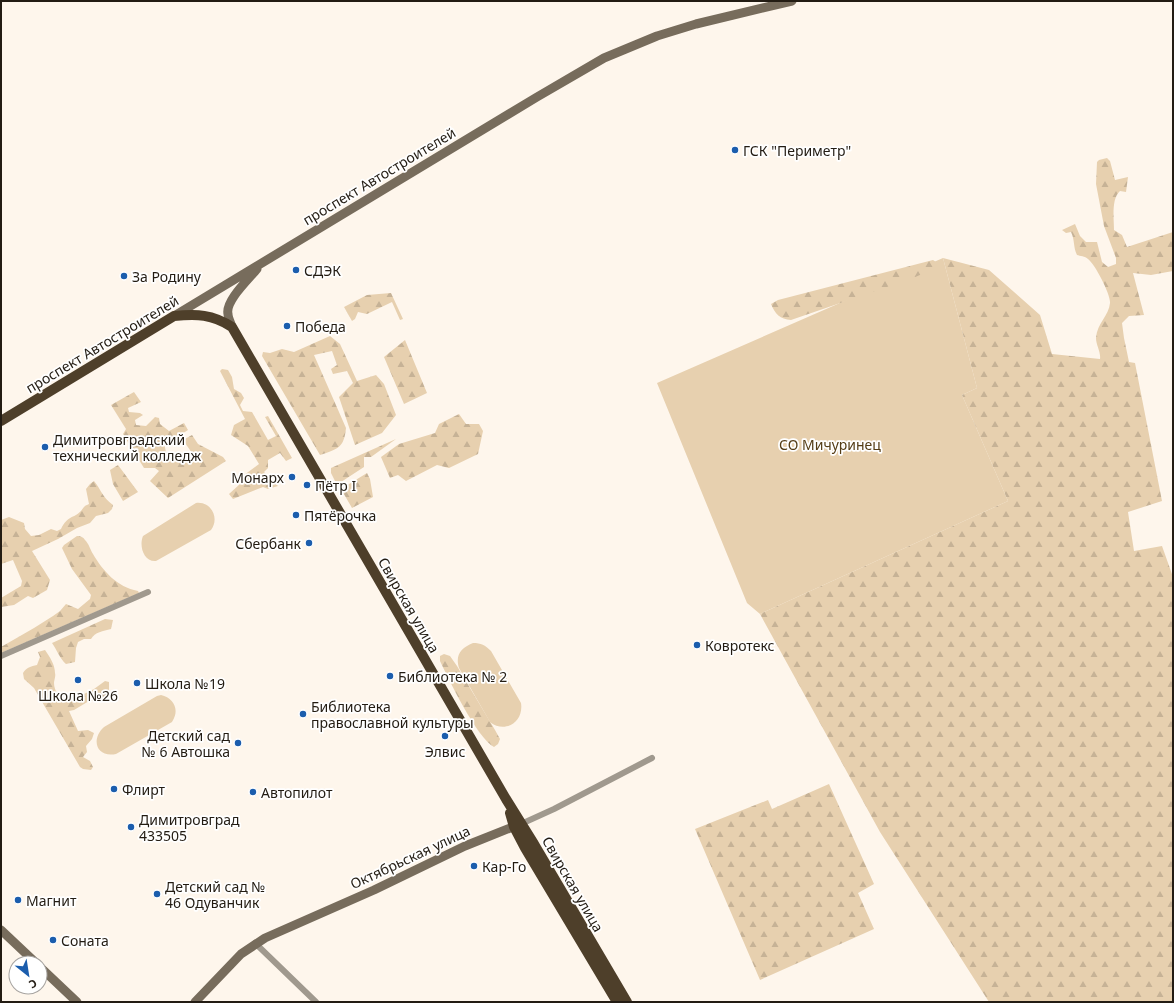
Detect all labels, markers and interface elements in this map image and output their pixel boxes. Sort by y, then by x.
street label: проспект Автостроителей [299,123,459,229]
place label: ГСК "Периметр" [743,141,851,160]
marker: ГСК "Периметр" [730,145,740,155]
place label: СДЭК [304,261,341,280]
marker: СДЭК [291,265,301,275]
place label: За Родину [132,267,202,286]
marker: За Родину [119,271,129,281]
street label: проспект Автостроителей [22,291,182,397]
place label: Победа [295,317,346,336]
marker: Победа [282,321,292,331]
place label: Димитровградский технический колледж [53,430,202,465]
park label: СО Мичуринец [779,435,881,454]
marker: Димитровградский технический колледж [40,442,50,452]
place label: Монарх [231,468,285,487]
marker: Монарх [287,472,297,482]
place label: Пётр I [315,476,356,495]
marker: Пётр I [302,480,312,490]
place label: Пятёрочка [304,506,376,525]
marker: Пятёрочка [291,510,301,520]
place label: Сбербанк [235,534,302,553]
marker: Сбербанк [304,538,314,548]
street label: Свирская улица [374,554,444,656]
place label: Ковротекс [705,636,775,655]
marker: Ковротекс [692,640,702,650]
place label: Библиотека № 2 [398,667,507,686]
marker: Библиотека № 2 [385,671,395,681]
place label: Школа №19 [145,674,225,693]
marker: Школа №26 [73,675,83,685]
marker: Школа №19 [132,678,142,688]
place label: Школа №26 [38,686,118,705]
place label: Библиотека православной культуры [311,697,474,732]
marker: Библиотека православной культуры [298,709,308,719]
place label: Детский сад № 6 Автошка [142,726,230,761]
marker: Элвис [440,731,450,741]
marker: Детский сад № 6 Автошка [233,738,243,748]
place label: Элвис [425,742,465,761]
place label: Флирт [122,780,166,799]
place label: Автопилот [261,783,333,802]
marker: Флирт [109,784,119,794]
marker: Автопилот [248,787,258,797]
place label: Димитровград 433505 [139,810,240,845]
street label: Октябрьская улица [347,821,473,893]
marker: Димитровград 433505 [126,822,136,832]
street label: Свирская улица [538,833,608,935]
place label: Кар-Го [482,857,526,876]
marker: Кар-Го [469,861,479,871]
place label: Детский сад № 46 Одуванчик [165,877,266,912]
marker: Детский сад № 46 Одуванчик [152,889,162,899]
place label: Магнит [26,891,77,910]
marker: Магнит [13,895,23,905]
place label: Соната [61,931,109,950]
marker: Соната [48,935,58,945]
north arrow [8,955,48,995]
text: С [26,976,40,992]

